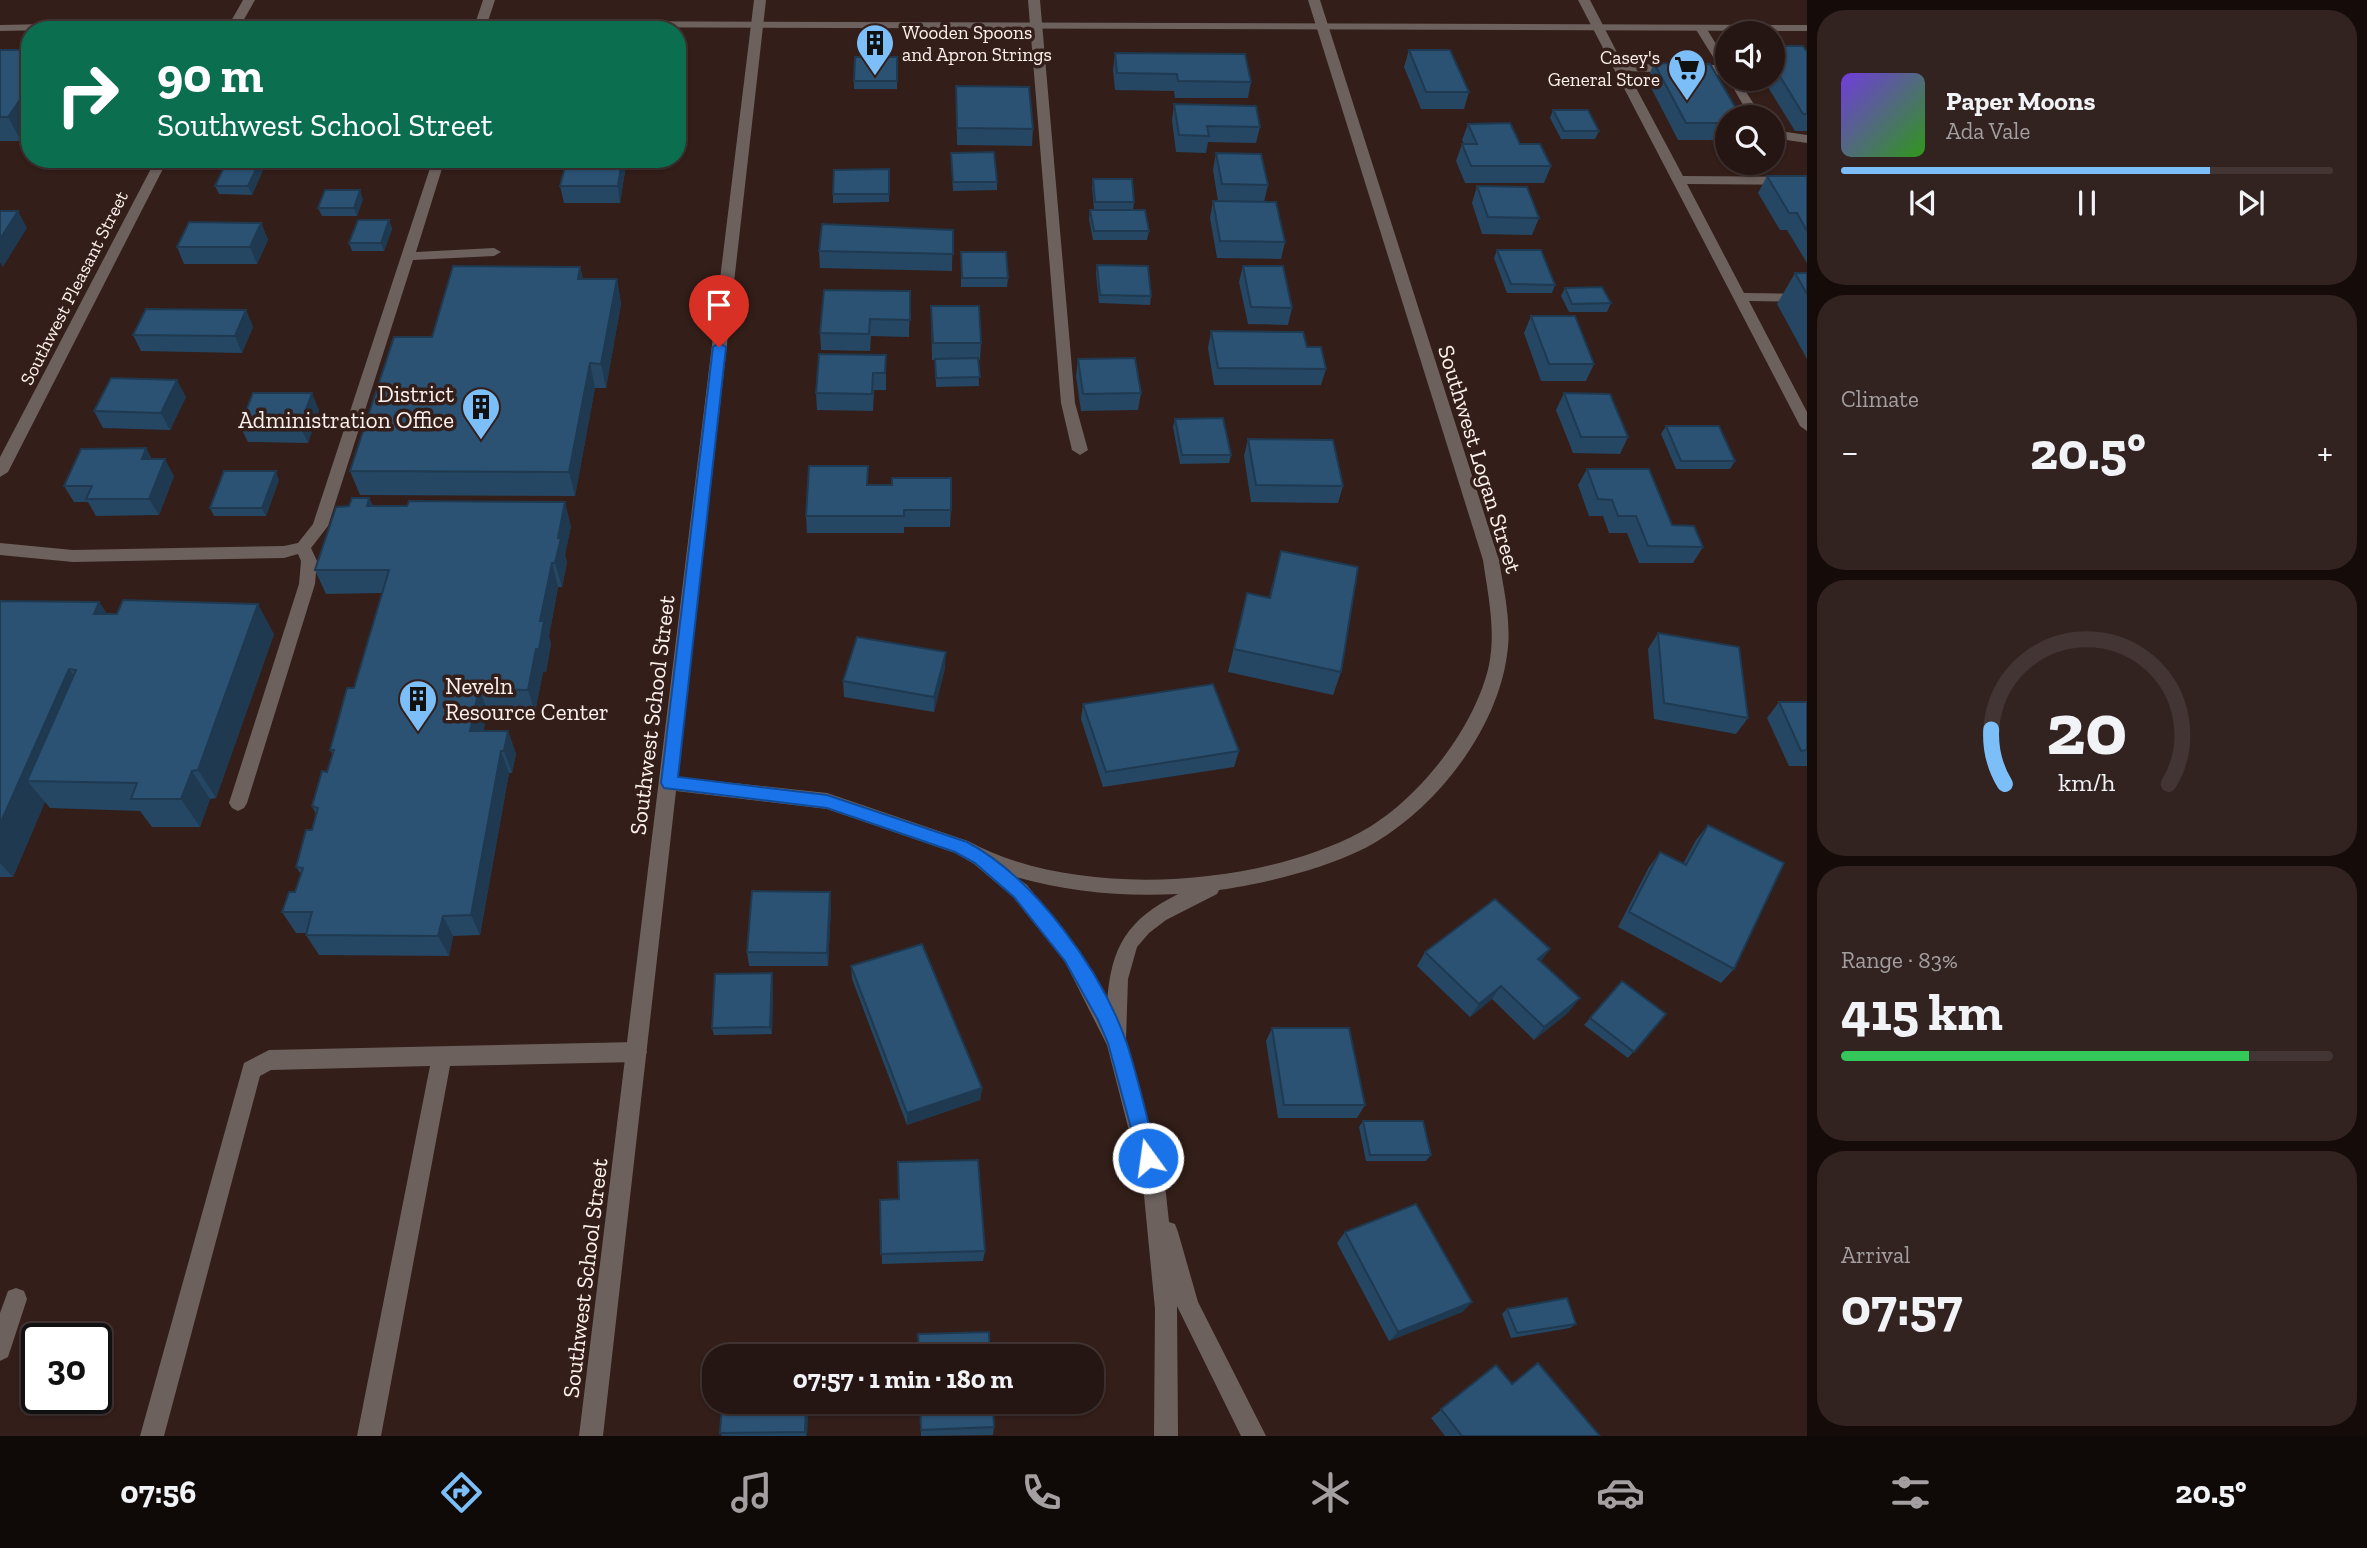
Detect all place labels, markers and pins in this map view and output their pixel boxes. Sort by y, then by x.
place label: Wooden Spoons and Apron Strings [902,21,1052,66]
building icon: Wooden Spoons and Apron Strings [854,22,896,77]
place label: Casey's General Store [1548,46,1660,91]
supermarket icon: Casey's General Store [1666,47,1708,102]
pin [689,275,749,347]
place label: District Administration Office [238,380,454,434]
building icon: District Administration Office [460,386,502,441]
place label: Neveln Resource Center [445,672,609,726]
building icon: Neveln Resource Center [397,678,439,733]

